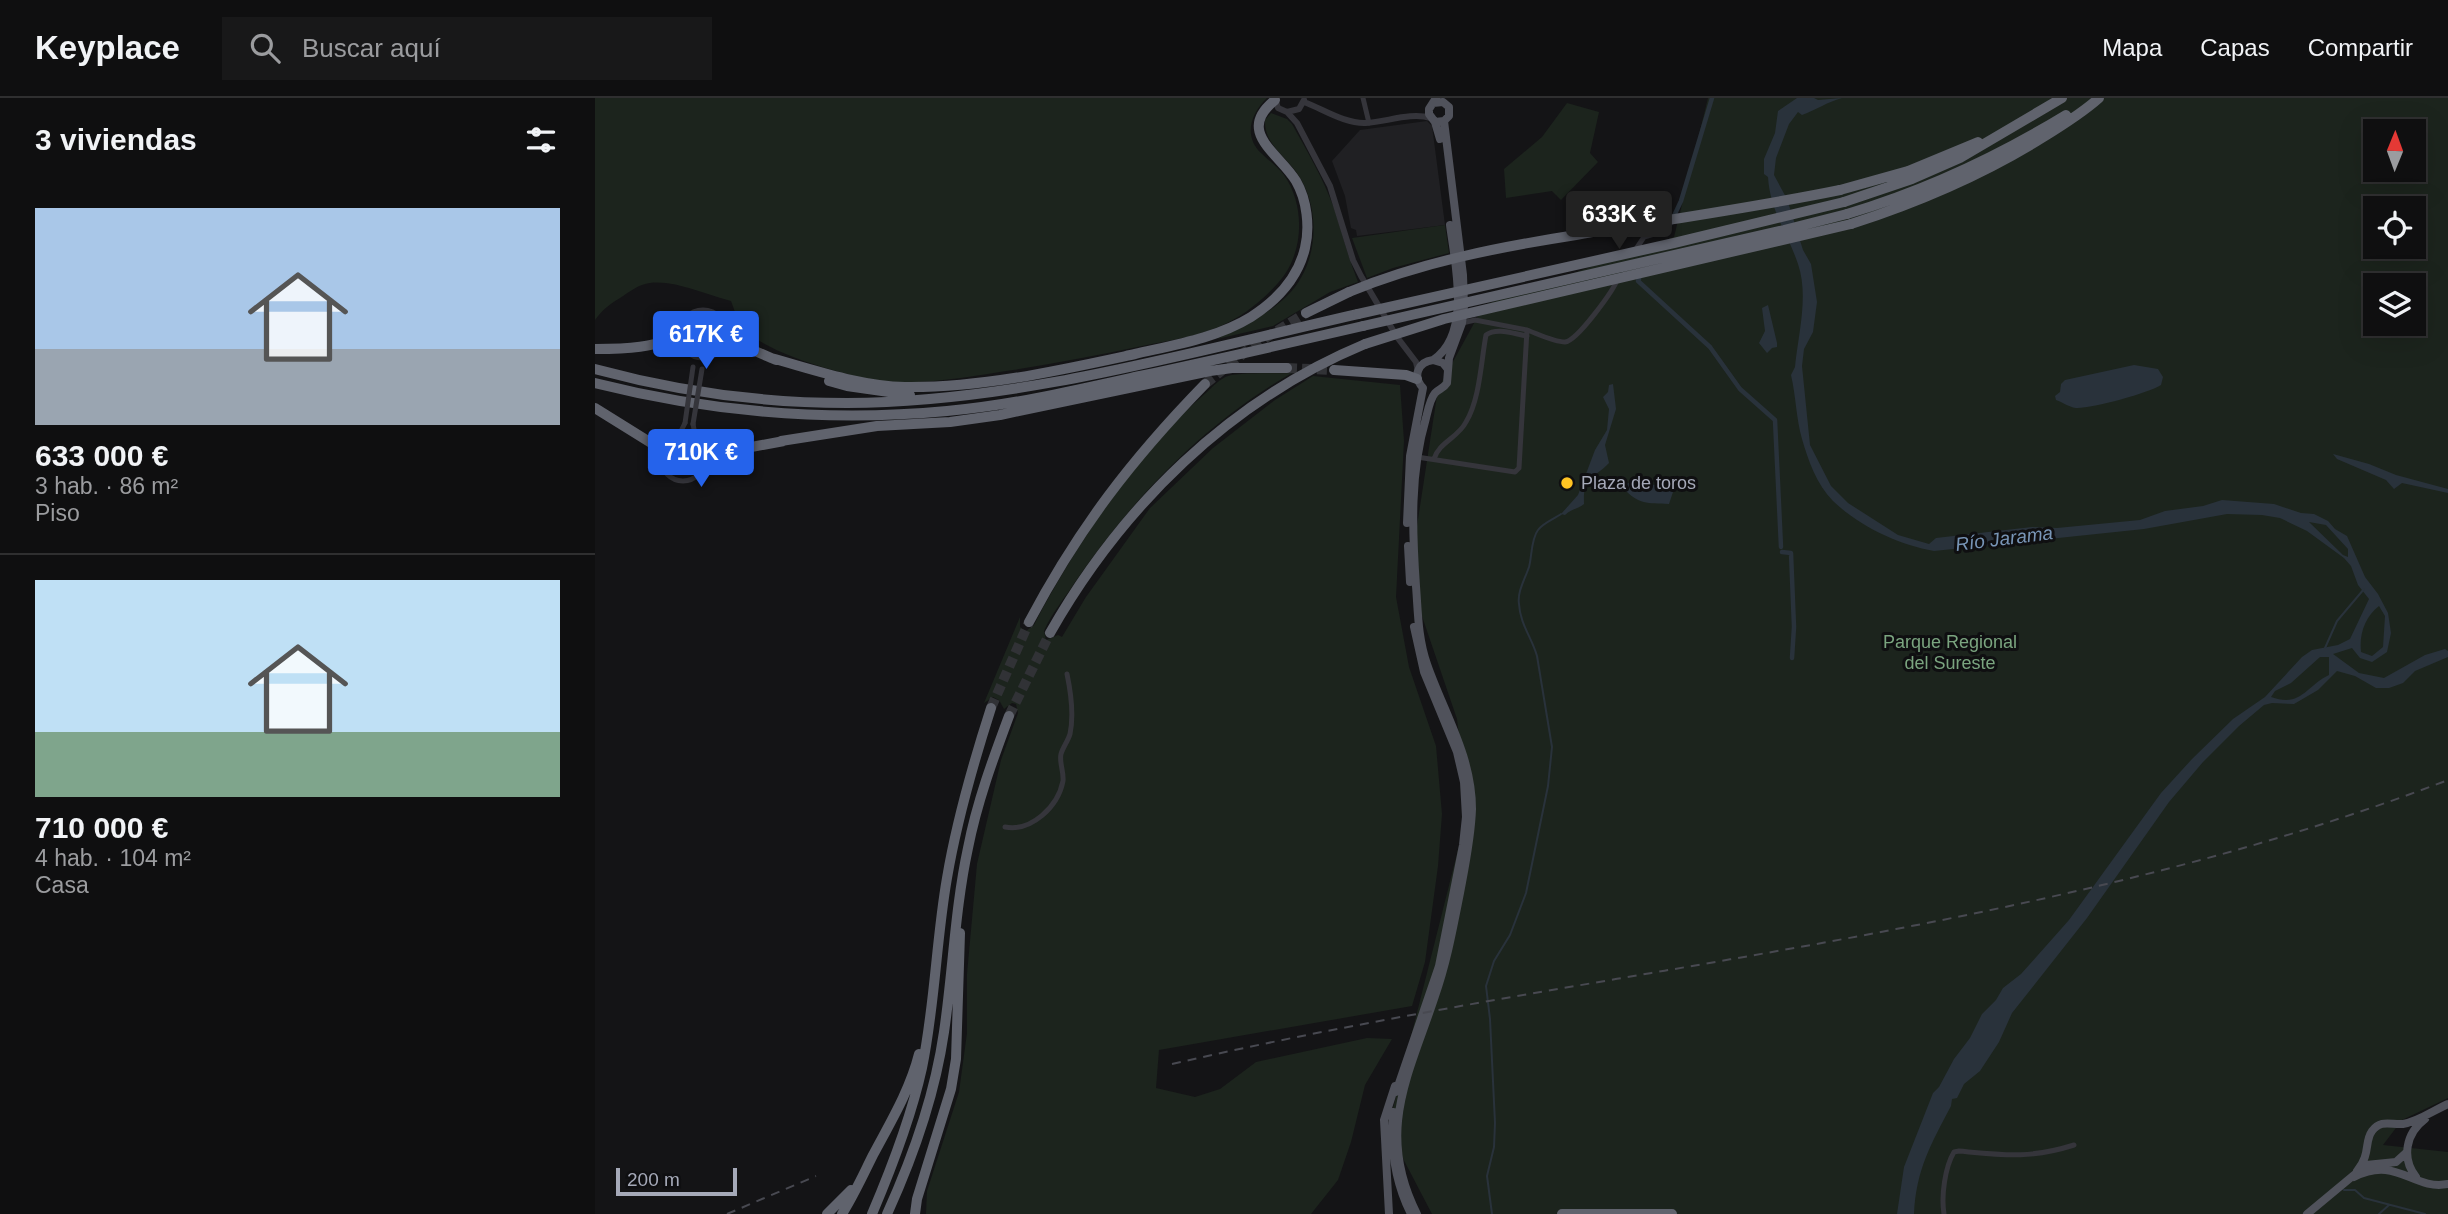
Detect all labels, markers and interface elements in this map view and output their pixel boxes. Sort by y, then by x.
search box [222,17,712,80]
text: Keyplace [35,29,180,66]
icon: search [246,29,284,67]
text: Buscar aquí [302,33,441,63]
text: Mapa [2102,34,2162,61]
text: Capas [2200,34,2270,61]
text: Compartir [2308,34,2413,61]
north arrow [2363,119,2425,182]
map controls [2363,119,2426,336]
icon: filters [522,121,560,159]
text: 3 viviendas [35,123,197,156]
pin: 633K € [1562,192,1676,251]
button: locate [2363,196,2426,259]
text: 633K € [1582,201,1656,227]
icon: home [235,254,361,380]
button: layers [2363,273,2426,336]
pin: 617K € [649,312,763,371]
text: 617K € [669,321,743,347]
pin: 710K € [644,430,758,489]
text: 633 000 € [35,439,168,472]
text: 710K € [664,439,738,465]
text: 3 hab. · 86 m² [35,473,178,499]
place label: Plaza de toros [1581,473,1696,493]
marker: Plaza de toros [1559,475,1575,491]
text: Piso [35,500,80,526]
water label: Río Jarama [1954,522,2054,555]
icon: home [235,626,361,752]
park label: Parque Regional del Sureste [1883,632,2017,673]
text: 710 000 € [35,811,168,844]
text: 4 hab. · 104 m² [35,845,191,871]
text: Casa [35,872,89,898]
scale bar [616,1165,737,1197]
text: 200 m [627,1169,680,1190]

